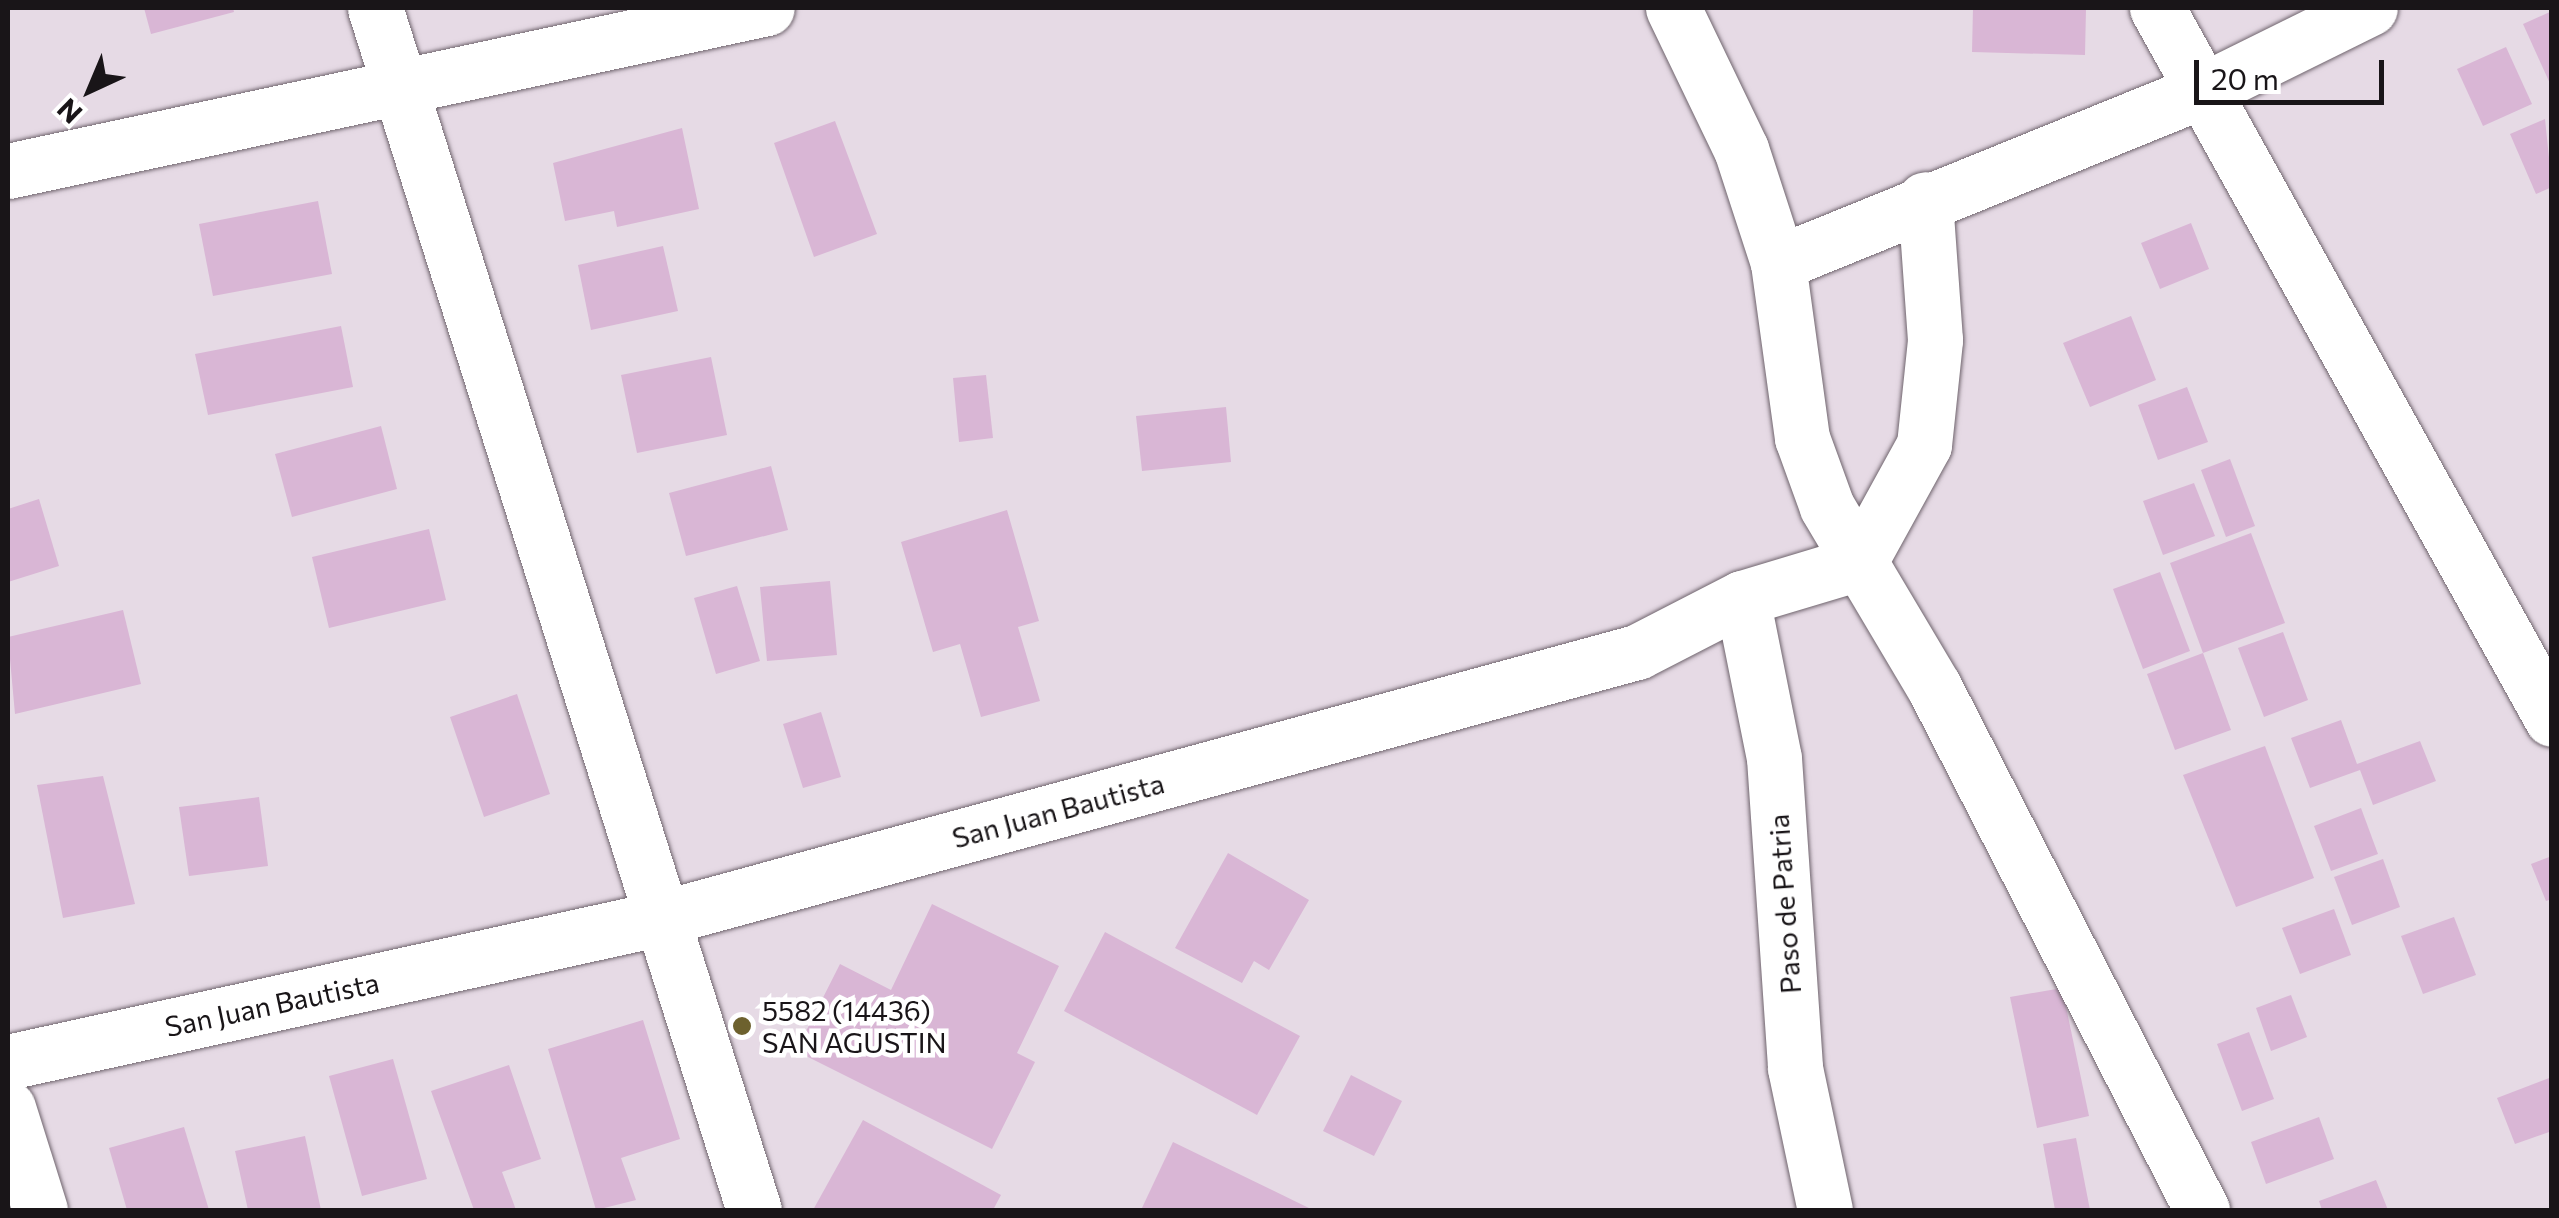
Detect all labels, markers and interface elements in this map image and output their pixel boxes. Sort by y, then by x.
north arrow [40,40,140,140]
scale bar [2199,40,2389,102]
text: 20 m [2211,59,2279,96]
text: N [50,92,89,131]
street label: San Juan Bautista [948,766,1168,854]
street label: Paso de Patria [1761,813,1807,995]
street label: San Juan Bautista [162,965,382,1043]
place label: 5582 (14436) SAN AGUSTIN [762,993,947,1059]
marker: 5582 (14436) SAN AGUSTIN [731,1015,753,1037]

